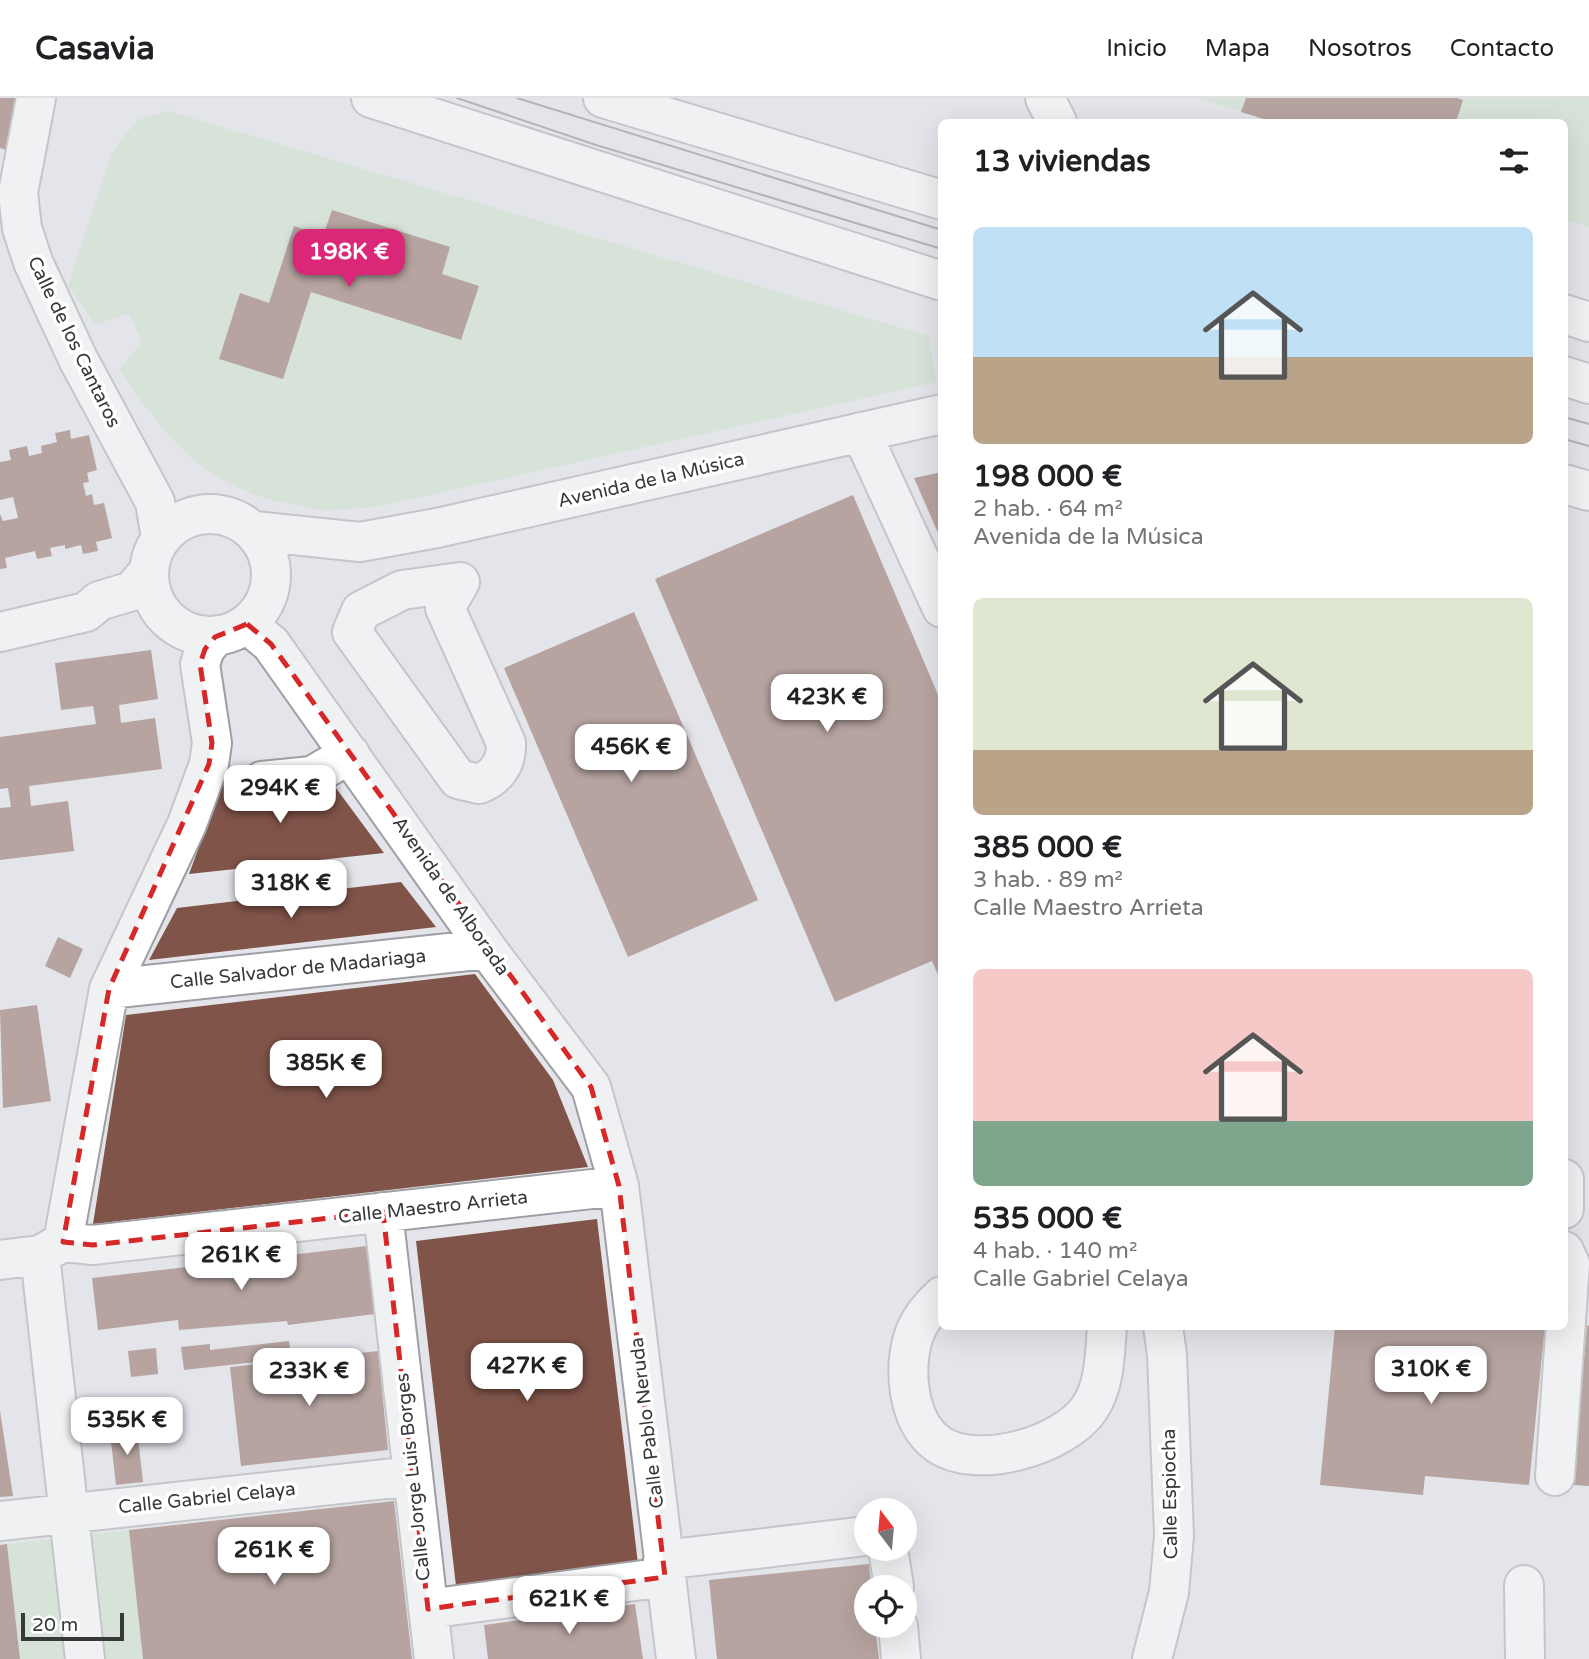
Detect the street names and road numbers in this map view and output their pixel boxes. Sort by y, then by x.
street label: Calle de los Cantaros [23,253,125,431]
street label: Avenida de la Música [556,448,746,512]
street label: Avenida de Alborada [388,812,514,980]
street label: Calle Salvador de Madariaga [169,945,427,993]
street label: Calle Maestro Arrieta [337,1186,529,1228]
street label: Calle Pablo Neruda [626,1336,668,1510]
street label: Calle Jorge Luis Borges [391,1372,435,1582]
street label: Calle Espiocha [1158,1428,1182,1560]
street label: Calle Gabriel Celaya [117,1478,297,1518]

